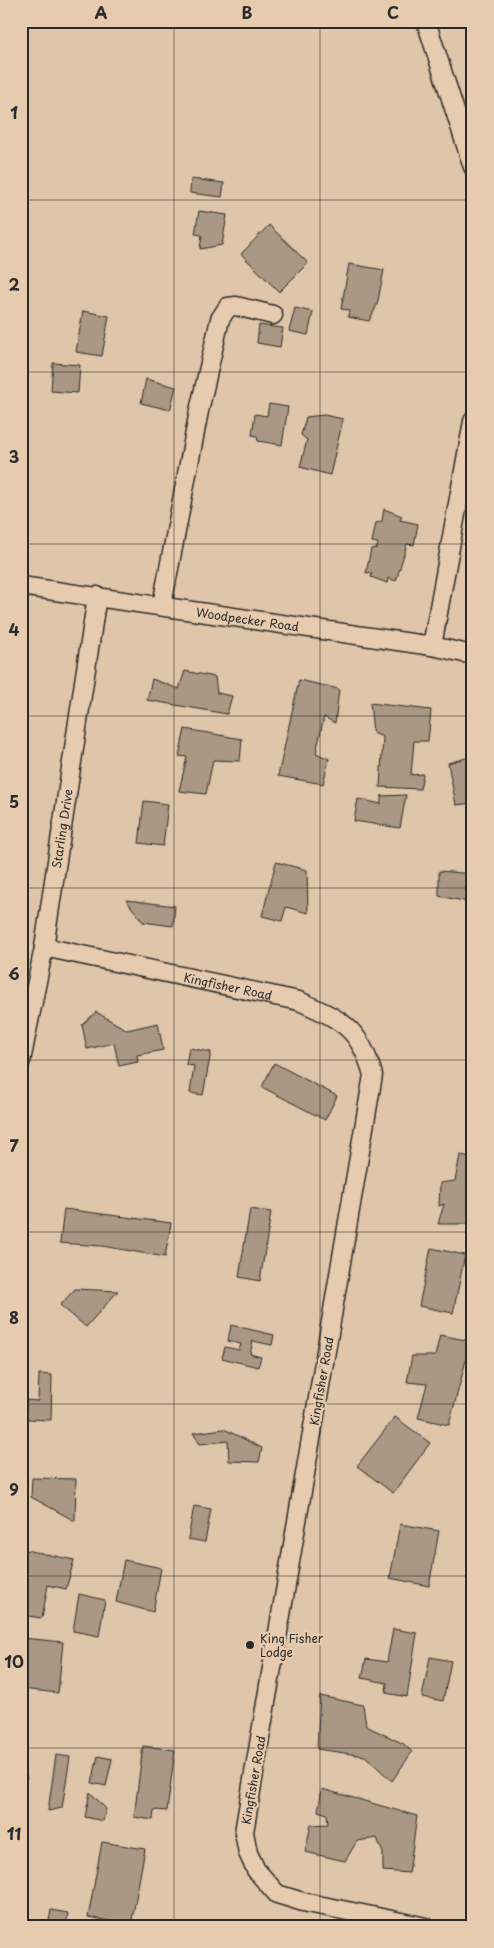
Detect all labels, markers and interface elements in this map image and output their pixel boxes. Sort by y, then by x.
text: A [95,0,108,24]
text: B [242,0,253,24]
text: C [387,0,399,24]
text: 1 [10,100,18,124]
text: 2 [8,272,20,296]
text: 3 [9,444,19,468]
street label: Woodpecker Road [195,603,300,635]
text: 4 [9,617,20,641]
street label: Starling Drive [47,788,77,870]
text: 5 [9,789,19,813]
text: 6 [8,961,20,985]
street label: Kingfisher Road [182,968,274,1004]
text: 7 [9,1133,19,1157]
text: 8 [9,1305,19,1329]
street label: Kingfisher Road [304,1335,338,1427]
text: 9 [9,1477,19,1501]
place label: King Fisher Lodge [260,1629,324,1661]
marker: King Fisher Lodge [244,1639,256,1651]
text: 10 [4,1649,24,1673]
street label: Kingfisher Road [236,1734,270,1826]
text: 11 [7,1821,21,1845]

